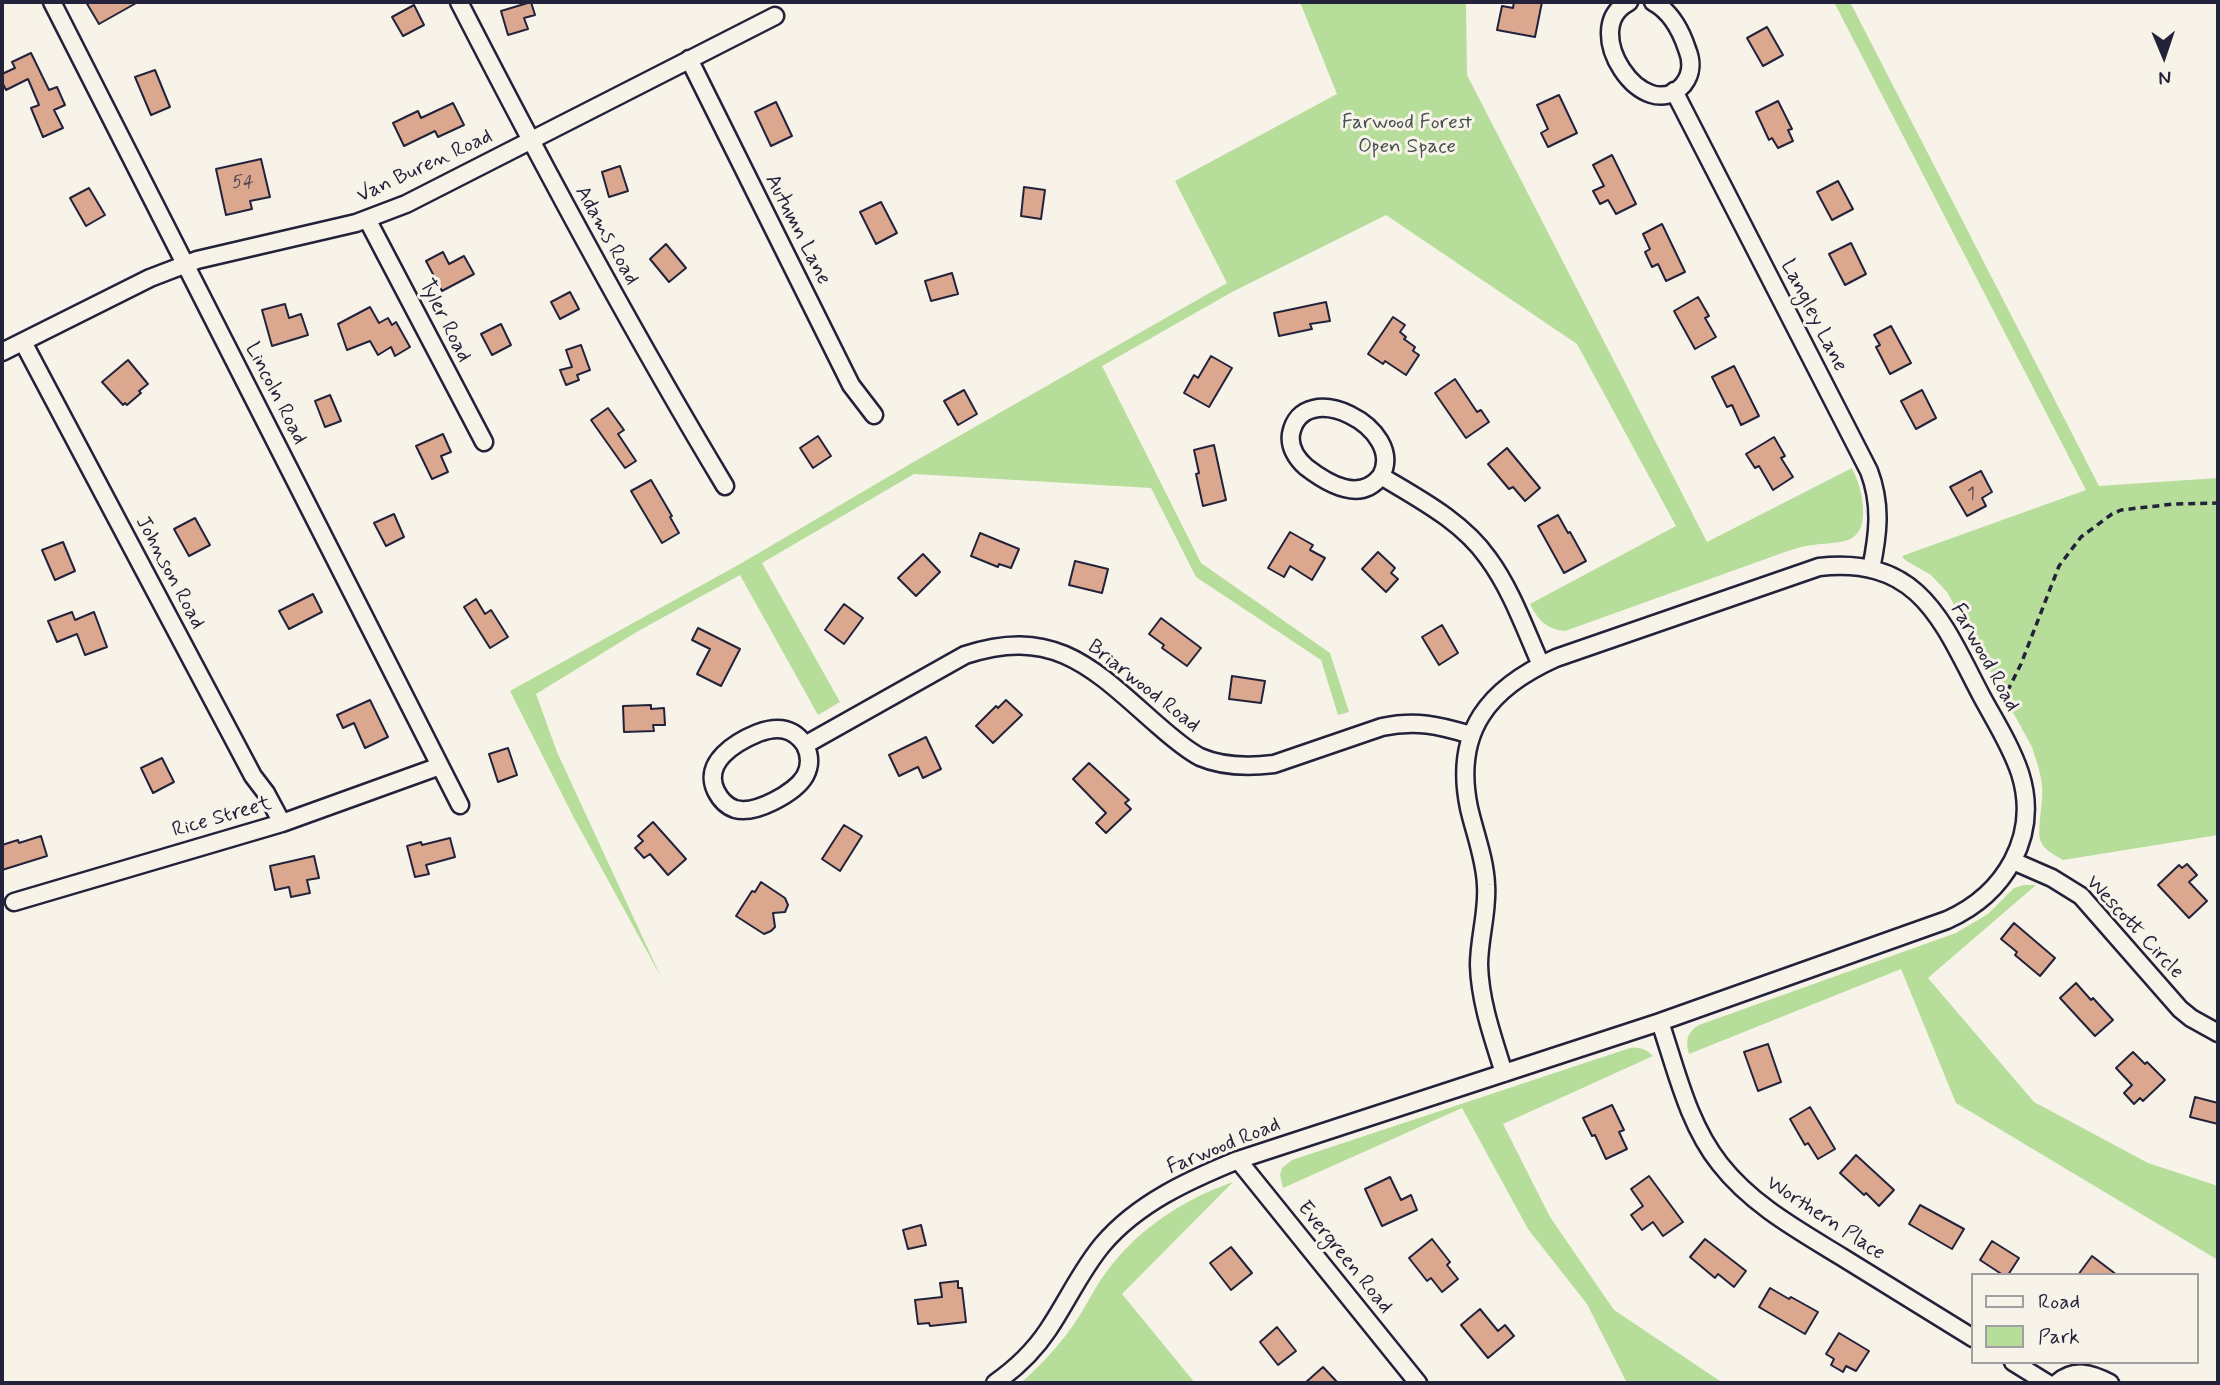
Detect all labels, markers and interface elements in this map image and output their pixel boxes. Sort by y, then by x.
north arrow [2129,21,2199,91]
text: N [2158,65,2172,90]
park label: Farwood Forest Open Space [1342,111,1472,161]
street label: Van Buren Road [353,125,497,209]
street label: Autumn Lane [758,171,836,289]
house number: 54 [232,172,254,194]
street label: Adams Road [568,182,644,290]
street label: Langley Lane [1774,256,1852,376]
street label: Tyler Road [412,275,476,367]
street label: Lincoln Road [239,339,311,449]
house number: 1 [1967,484,1975,506]
street label: Johnson Road [129,512,209,634]
street label: Farwood Road [1944,599,2024,717]
street label: Briarwood Road [1082,635,1204,739]
street label: Rice Street [170,792,274,844]
street label: Wescott Circle [2080,871,2188,985]
street label: Farwood Road [1164,1113,1284,1181]
street label: Worthern Place [1761,1171,1889,1267]
street label: Evergreen Road [1291,1197,1397,1319]
legend [1972,1273,2199,1364]
text: Road [2038,1288,2080,1316]
text: Park [2038,1323,2080,1351]

